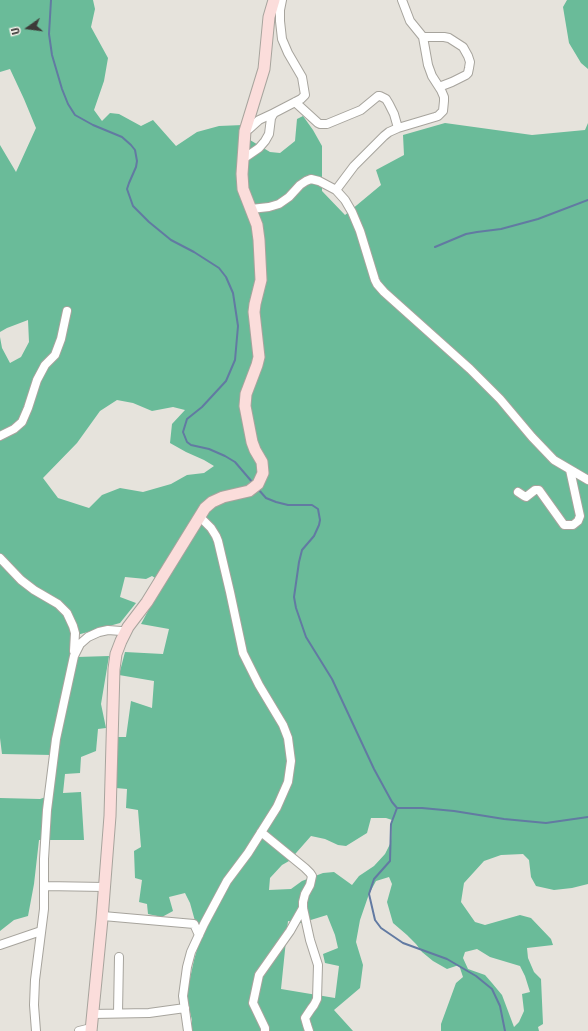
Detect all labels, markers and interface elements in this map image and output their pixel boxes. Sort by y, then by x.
north arrow [8,8,48,48]
text: U [9,26,23,36]

